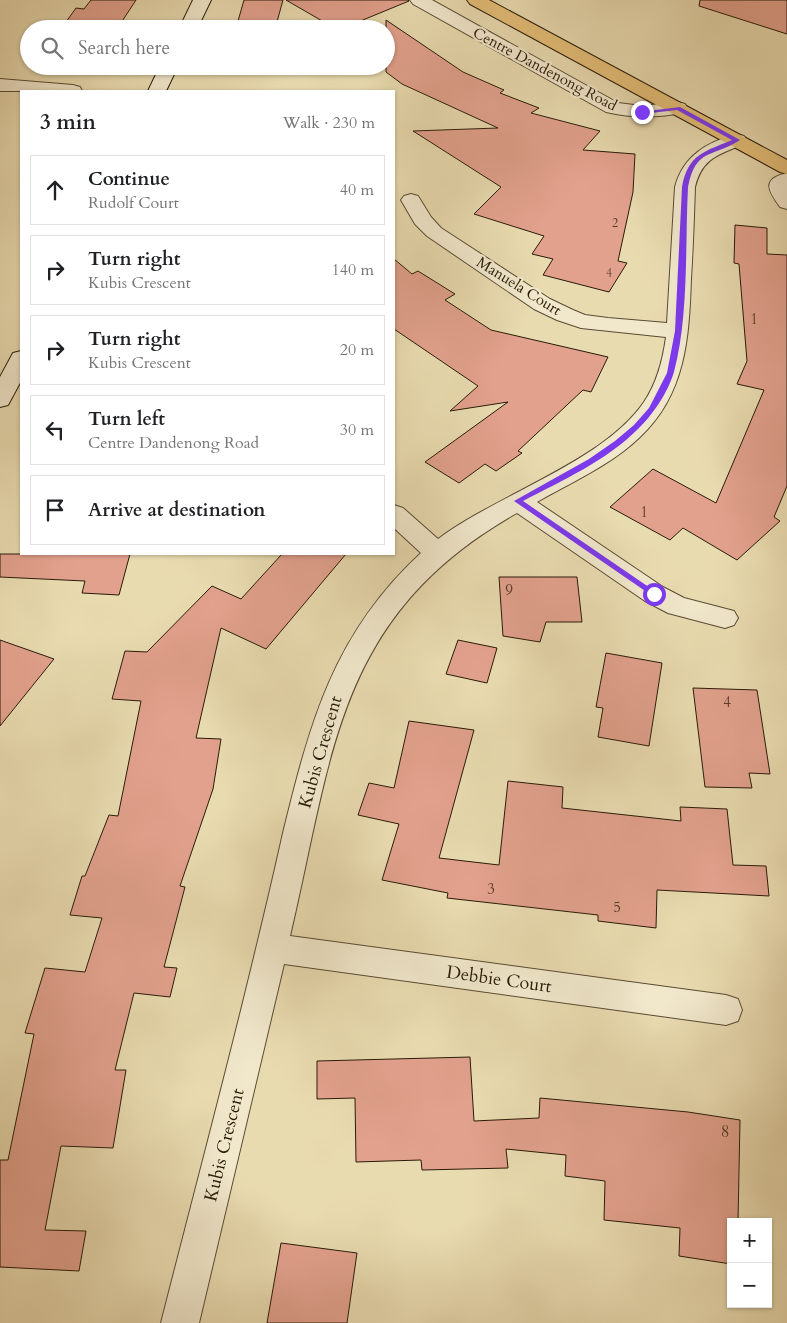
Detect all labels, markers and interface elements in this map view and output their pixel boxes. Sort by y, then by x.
search box [20,20,395,75]
street label: Centre Dandenong Road [469,23,621,115]
icon: search [38,34,66,62]
text: Search here [78,35,170,61]
route end [631,101,654,124]
text: 3 min [40,108,96,137]
text: Walk · 230 m [283,112,375,134]
text: Continue [88,166,170,192]
icon: ahead [41,176,69,204]
text: 40 m [340,179,374,201]
text: Rudolf Court [88,192,179,214]
house number: 2 [612,215,618,231]
text: Turn right [88,246,180,272]
street label: Manuela Court [473,252,565,320]
icon: right [41,256,69,284]
text: 140 m [332,259,374,281]
house number: 4 [606,265,612,281]
text: Kubis Crescent [88,272,191,294]
house number: 1 [750,309,758,329]
text: Turn right [88,326,180,352]
icon: right [41,336,69,364]
text: 20 m [340,339,374,361]
text: Kubis Crescent [88,352,191,374]
text: Turn left [88,406,165,432]
icon: left [41,416,69,444]
text: 30 m [340,419,374,441]
text: Centre Dandenong Road [88,432,259,454]
icon: arrive [41,496,69,524]
text: Arrive at destination [88,497,265,523]
house number: 1 [640,502,648,522]
house number: 9 [505,580,513,600]
route start [643,583,666,606]
house number: 4 [723,692,731,712]
street label: Kubis Crescent [293,693,349,811]
house number: 3 [487,879,495,899]
house number: 5 [613,897,621,917]
street label: Debbie Court [445,960,553,999]
street label: Kubis Crescent [198,1086,251,1204]
house number: 8 [720,1119,730,1144]
map controls [727,1218,772,1308]
button: + [727,1218,772,1263]
button: − [727,1263,772,1308]

